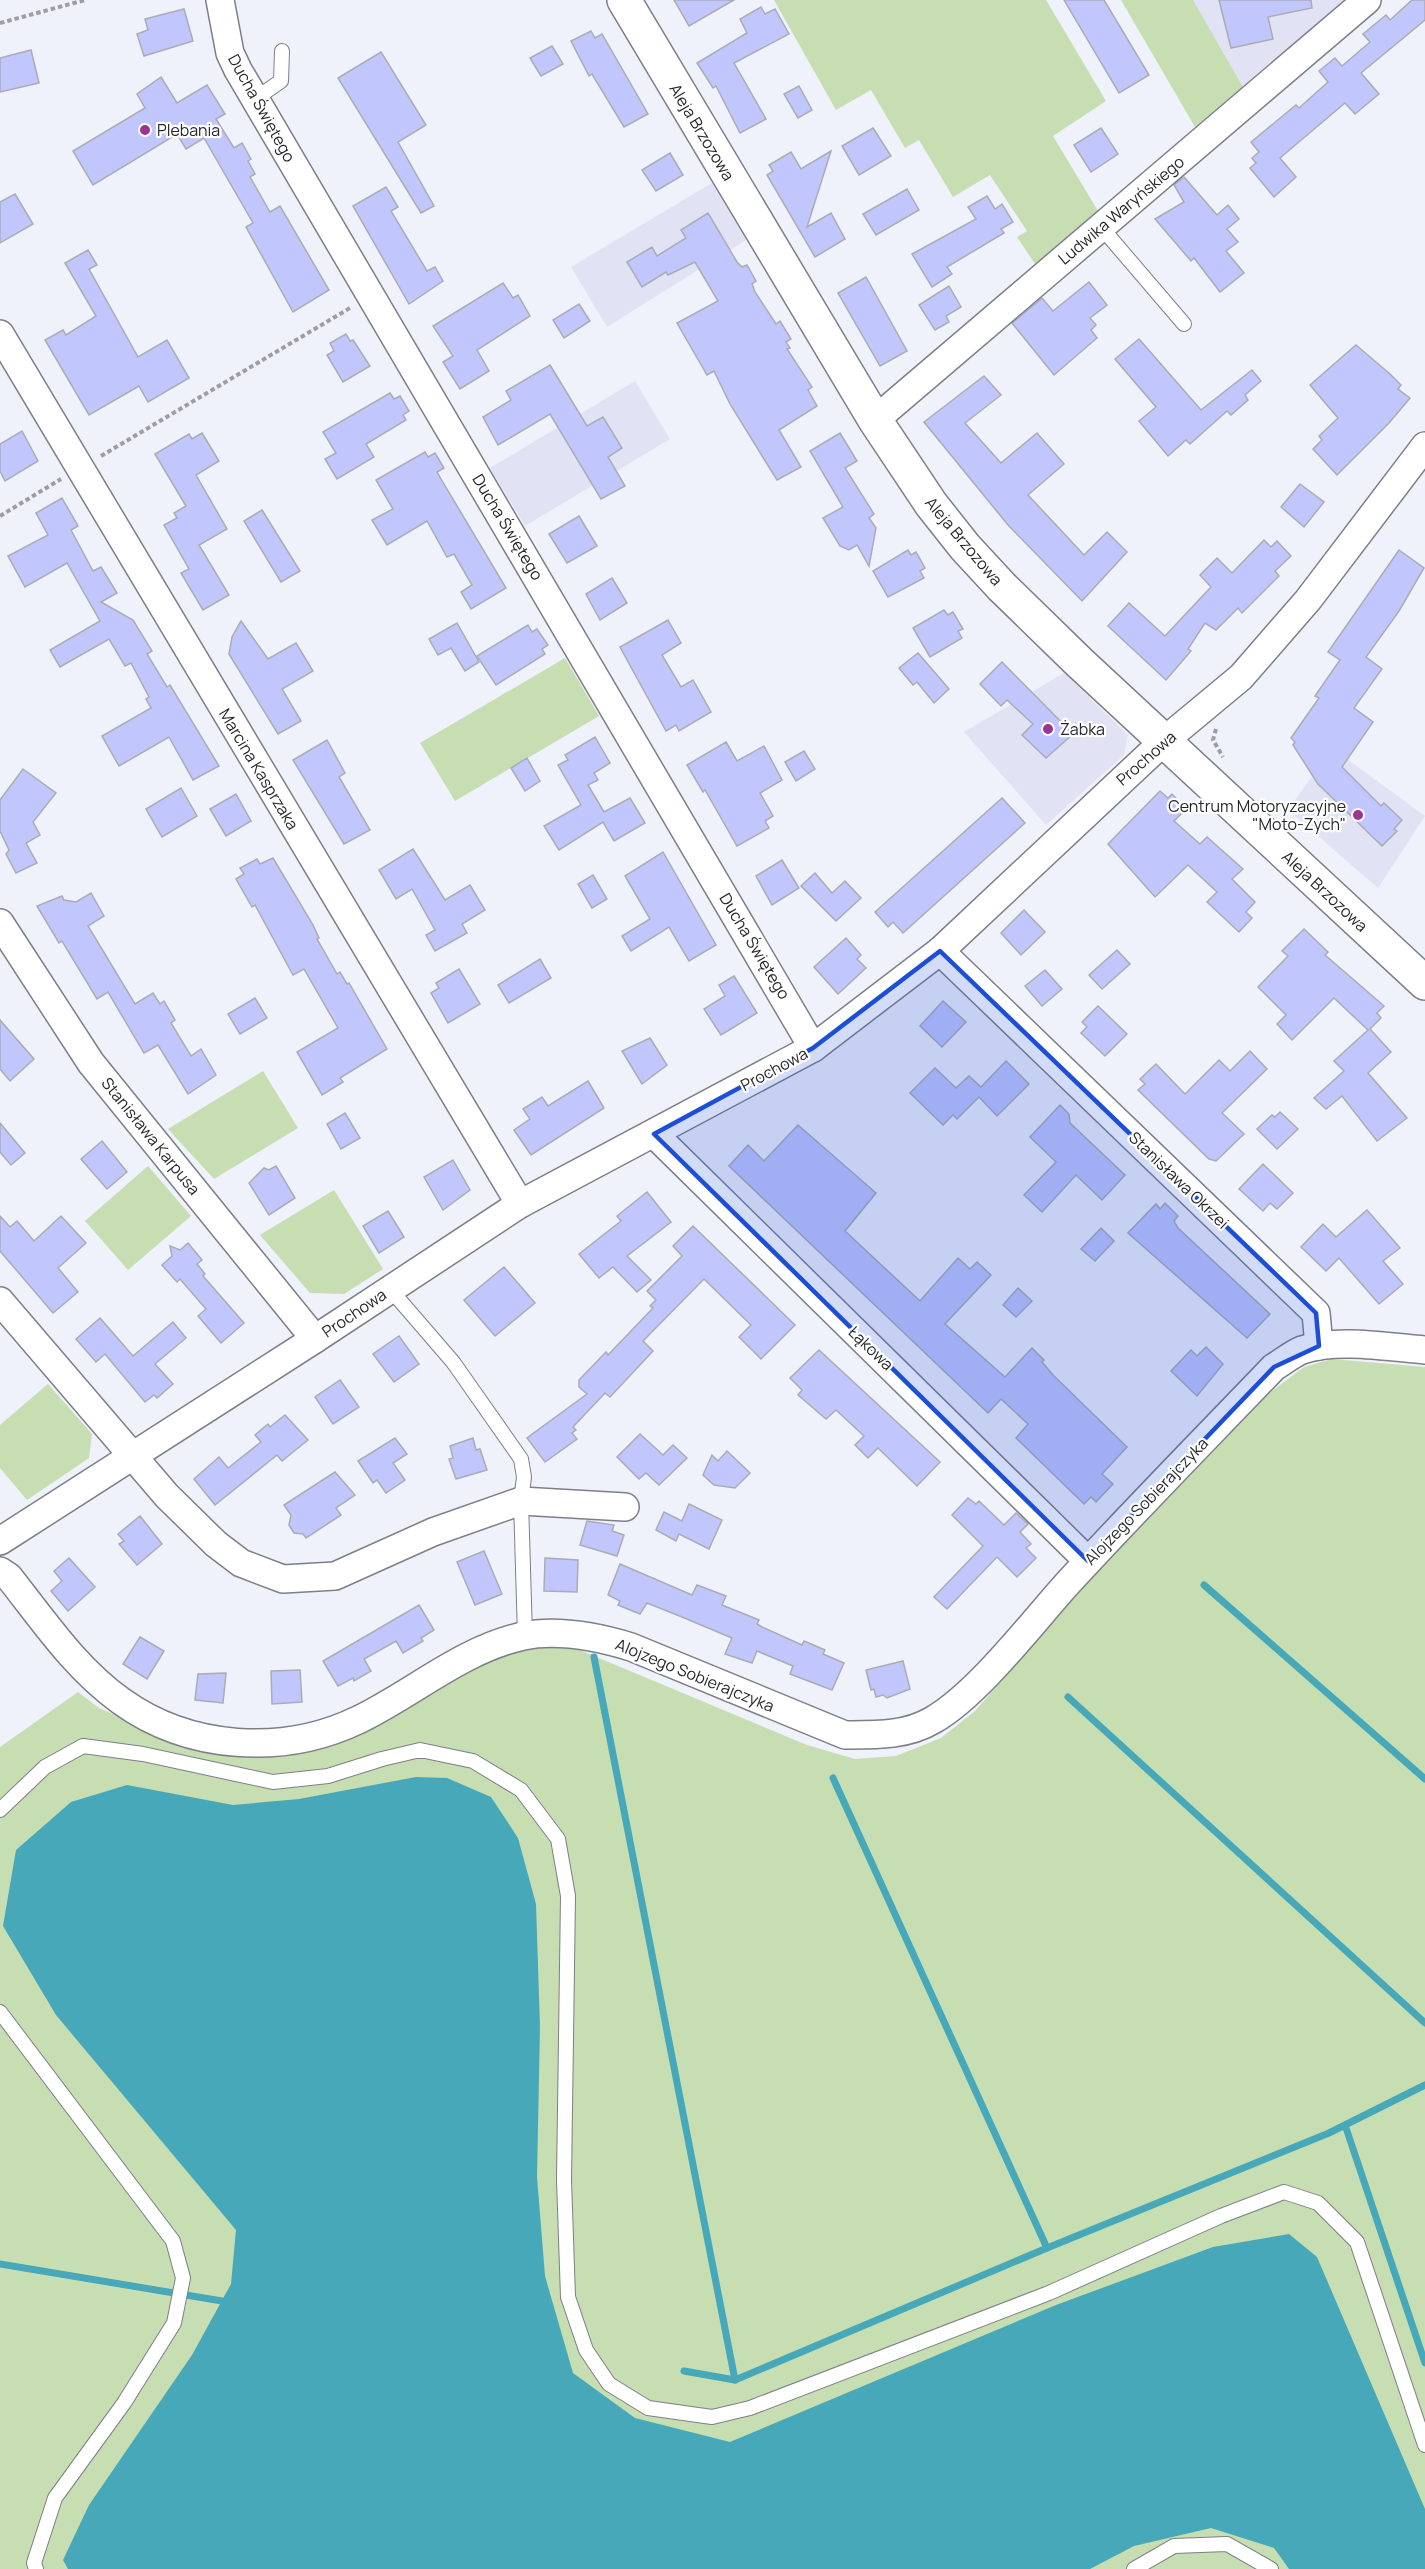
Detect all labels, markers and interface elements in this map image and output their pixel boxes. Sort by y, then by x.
street label: Ducha Świętego [223,50,301,166]
street label: Aleja Brzozowa [664,79,740,185]
place label: Plebania [157,119,220,141]
marker: Plebania [138,123,152,137]
street label: Ludwika Waryńskiego [1053,151,1189,269]
street label: Ducha Świętego [468,470,548,584]
street label: Aleja Brzozowa [920,492,1008,590]
street label: Marcina Kasprzaka [214,704,304,834]
place label: Żabka [1060,718,1105,740]
marker: Żabka [1041,722,1055,736]
street label: Prochowa [1111,726,1181,790]
place label: Centrum Motoryzacyjne "Moto-Zych" [1168,795,1346,835]
marker: Centrum Motoryzacyjne "Moto-Zych" [1351,808,1365,822]
street label: Aleja Brzozowa [1277,846,1373,936]
street label: Ducha Świętego [715,889,795,1003]
street label: Prochowa [737,1042,811,1096]
street label: Stanisława Karpusa [97,1073,205,1199]
street label: Stanisława Okrzei [1124,1127,1234,1233]
street label: Prochowa [318,1283,390,1343]
street label: Łąkowa [844,1321,898,1375]
street label: Alojzego Sobierajczyka [1079,1432,1213,1570]
street label: Alojzego Sobierajczyka [612,1633,778,1717]

